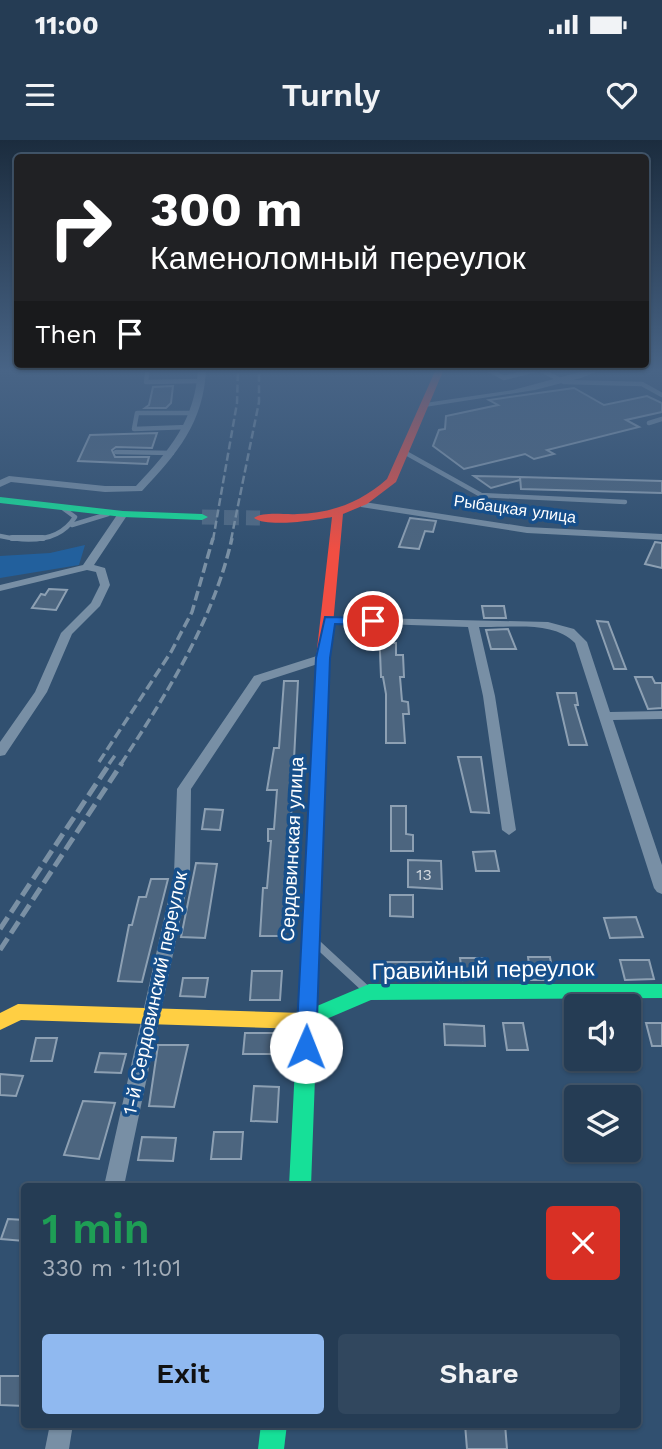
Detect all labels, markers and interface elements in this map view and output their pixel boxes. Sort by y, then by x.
text: 11:00 [35,10,99,40]
icon: menu [21,76,59,114]
text: Turnly [282,76,380,114]
icon: heart [603,76,641,114]
text: 300 m [150,180,302,238]
icon: right [35,182,126,273]
text: Каменоломный переулок [150,239,526,277]
icon: arrive [111,315,149,353]
text: Then [35,319,97,349]
street label: Рыбацкая улица [453,491,578,527]
pin [343,591,403,651]
icon: arrive [354,602,392,640]
street label: Сердовинская улица [276,756,308,942]
house number: 13 [416,865,432,884]
street label: 1-й Сердовинский переулок [118,869,192,1117]
street label: Гравийный переулок [371,955,595,985]
map controls [564,994,641,1162]
button: sound [564,994,641,1071]
position arrow [269,1010,343,1084]
button: layers [564,1085,641,1162]
text: 1 min [42,1204,150,1253]
button: close [546,1206,620,1280]
text: 330 m · 11:01 [42,1255,181,1282]
button: Exit [42,1334,324,1414]
button: Share [338,1334,620,1414]

